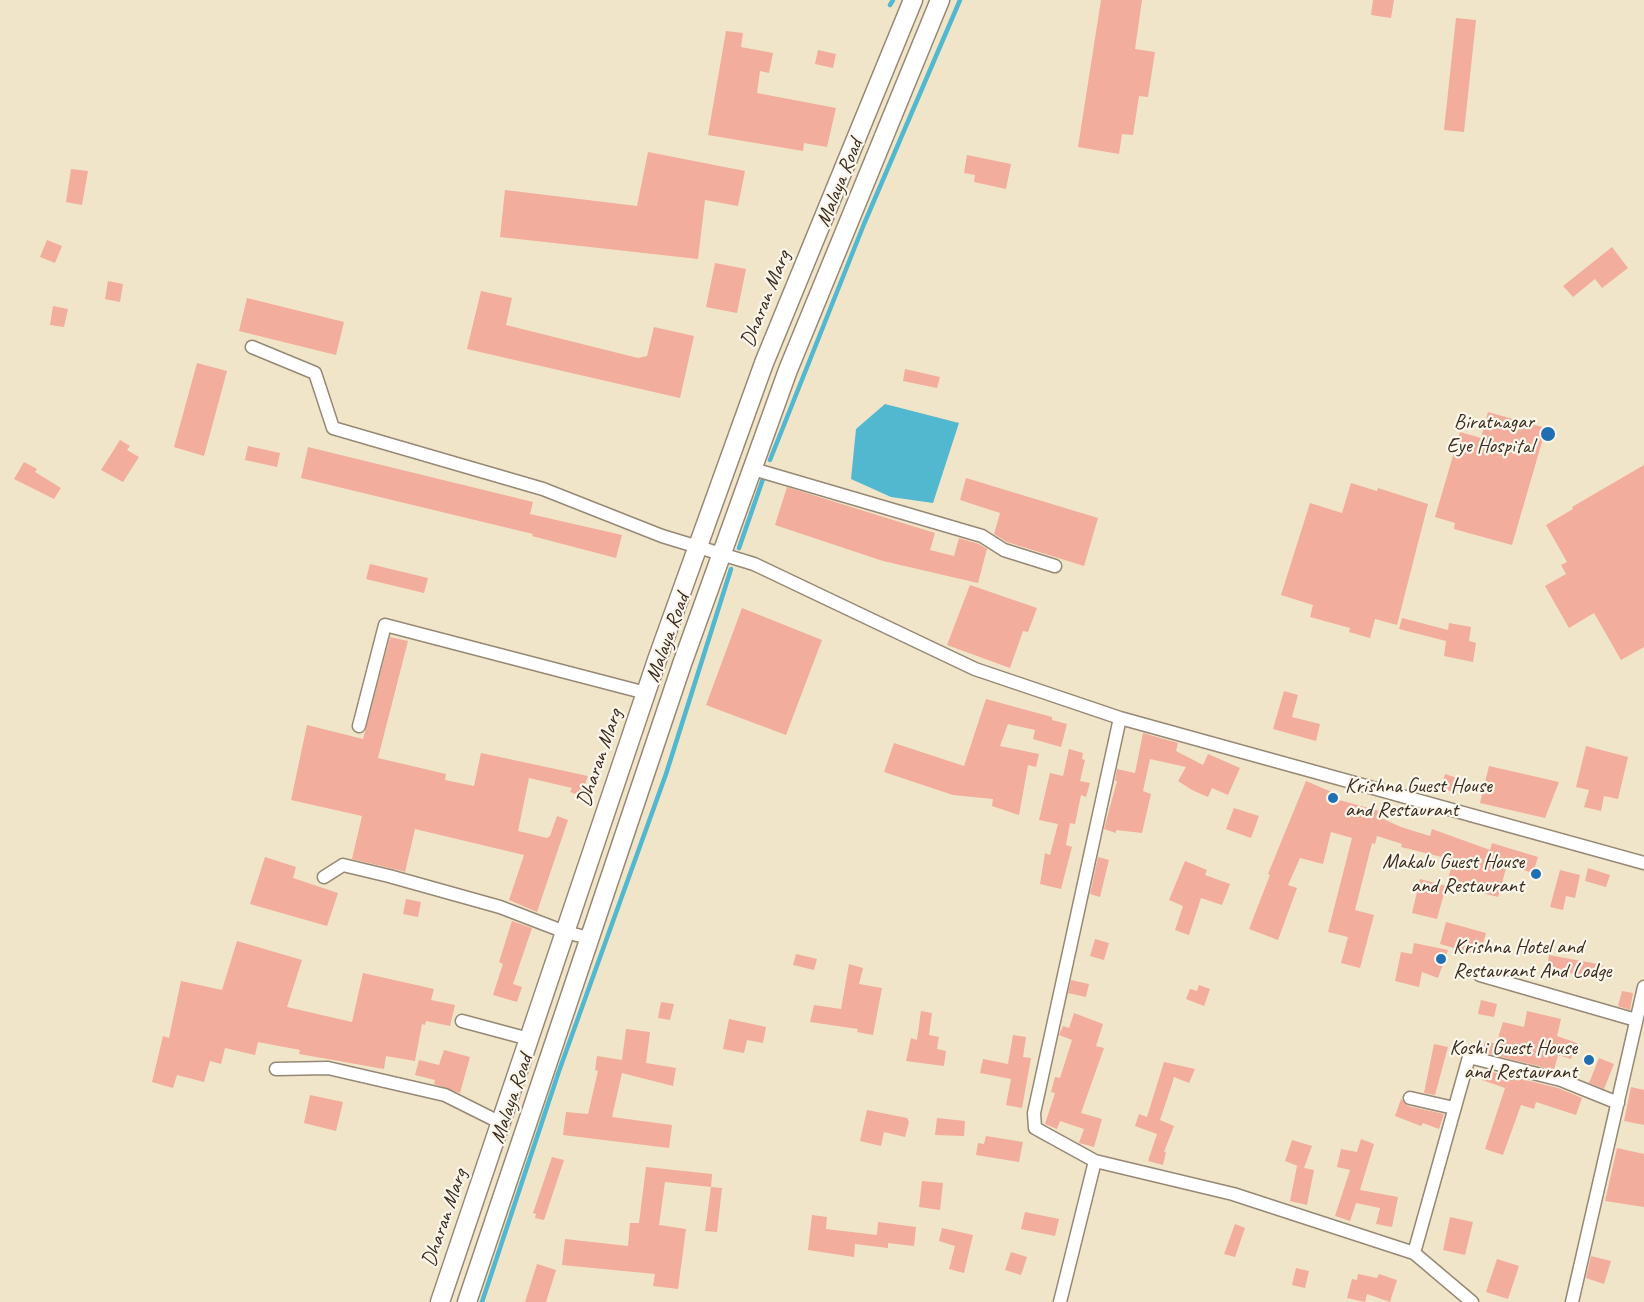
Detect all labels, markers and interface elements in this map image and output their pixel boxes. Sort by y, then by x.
street label: Malaya Road [811,136,869,230]
street label: Dharan Marg [735,247,797,351]
place label: Biratnagar Eye Hospital [1446,409,1534,459]
marker: Biratnagar Eye Hospital [1539,425,1557,443]
street label: Malaya Road [640,590,696,686]
street label: Dharan Marg [572,706,628,810]
place label: Krishna Guest House and Restaurant [1345,773,1492,823]
marker: Krishna Guest House and Restaurant [1326,791,1340,805]
place label: Makalu Guest House and Restaurant [1382,849,1524,899]
marker: Makalu Guest House and Restaurant [1529,867,1543,881]
place label: Krishna Hotel and Restaurant And Lodge [1453,934,1611,984]
marker: Krishna Hotel and Restaurant And Lodge [1434,952,1448,966]
place label: Koshi Guest House and Restaurant [1449,1035,1577,1085]
street label: Malaya Road [485,1051,539,1147]
marker: Koshi Guest House and Restaurant [1582,1053,1596,1067]
street label: Dharan Marg [417,1166,473,1270]

